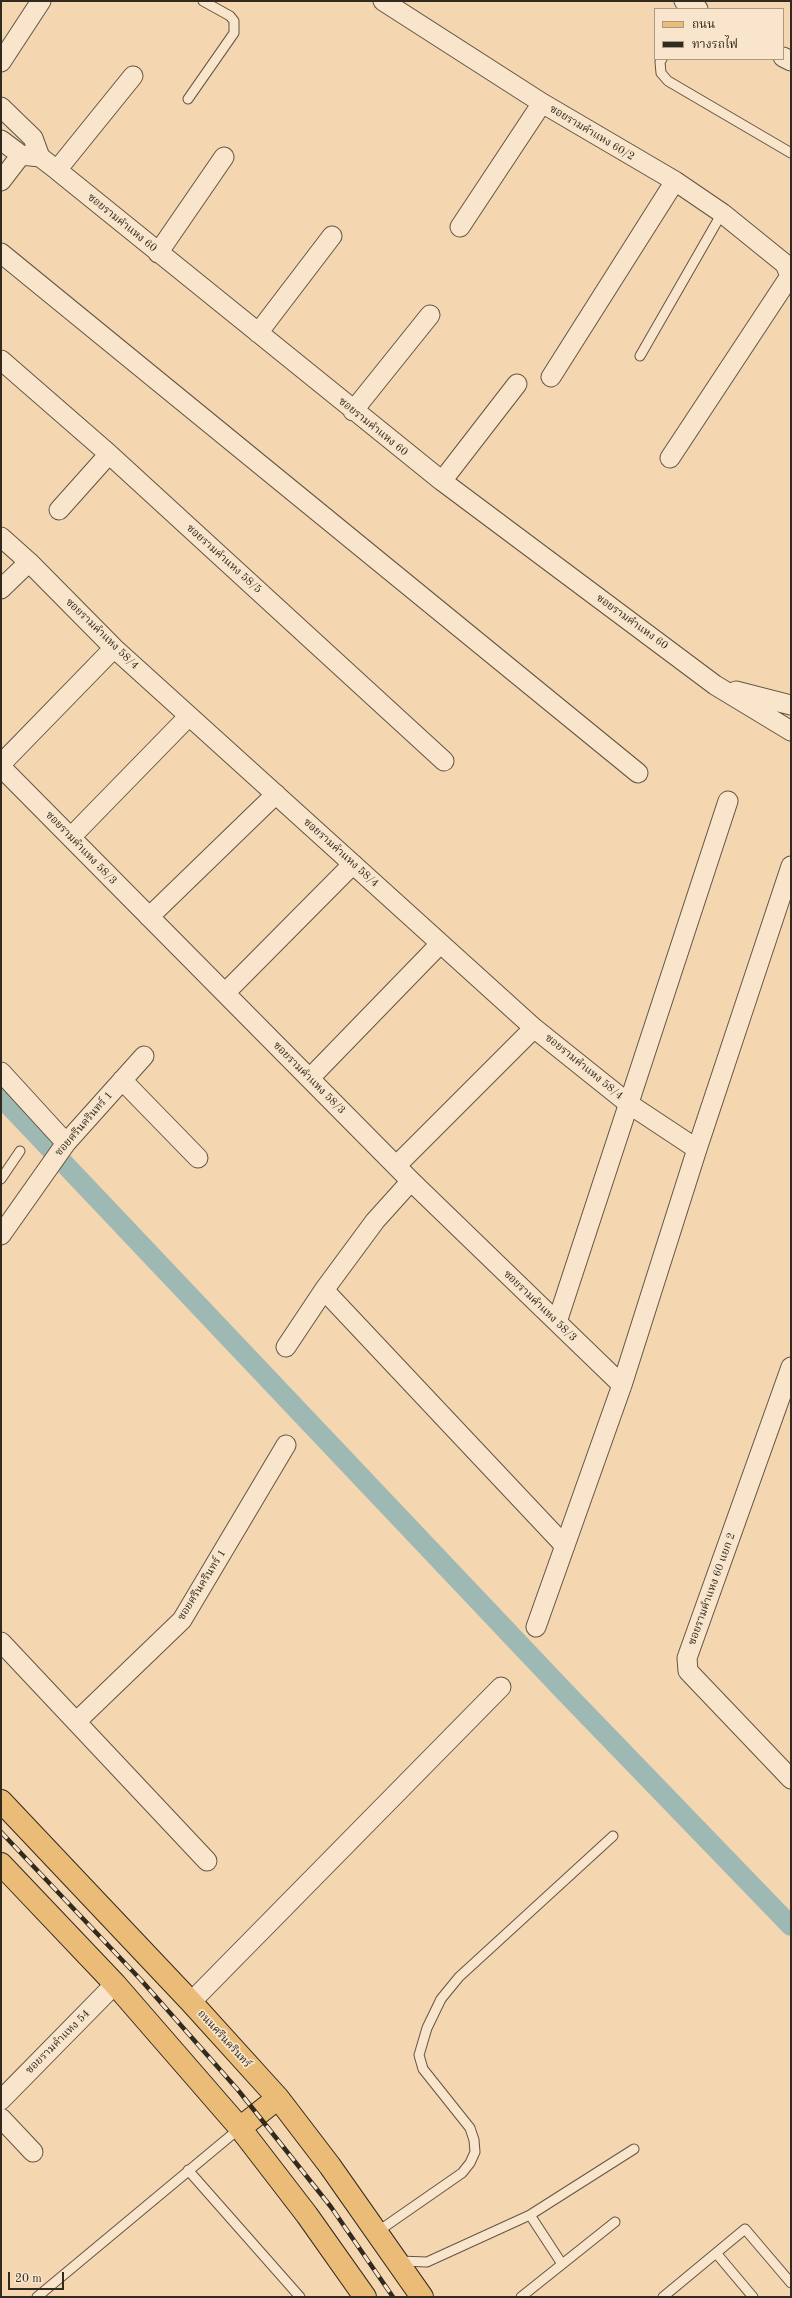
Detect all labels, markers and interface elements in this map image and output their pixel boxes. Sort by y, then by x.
legend [654,8,784,60]
text: ถนน [692,19,715,31]
text: ทางรถไฟ [692,39,738,51]
street label: ซอยรามคำแหง 60/2 [547,102,637,164]
street label: ซอยรามคำแหง 60 [85,191,159,255]
street label: ซอยรามคำแหง 60 [336,395,410,459]
street label: ซอยรามคำแหง 58/5 [184,522,264,596]
street label: ซอยรามคำแหง 60 [594,592,670,652]
street label: ซอยรามคำแหง 58/4 [63,596,141,672]
street label: ซอยรามคำแหง 58/3 [43,809,119,887]
street label: ซอยรามคำแหง 58/4 [301,816,381,890]
street label: ซอยรามคำแหง 58/4 [542,1031,626,1103]
street label: ซอยรามคำแหง 58/3 [270,1039,348,1117]
street label: ซอยศรีนครินทร์ 1 [52,1089,116,1159]
street label: ซอยรามคำแหง 58/3 [501,1268,579,1344]
street label: ซอยรามคำแหง 60 แยก 2 [686,1531,738,1647]
street label: ซอยศรีนครินทร์ 1 [175,1547,229,1623]
street label: ซอยรามคำแหง 54 [23,2007,93,2077]
street label: ถนนศรีนครินทร์ [195,2007,253,2071]
scale bar [10,2264,66,2290]
text: 20 m [15,2273,42,2285]

